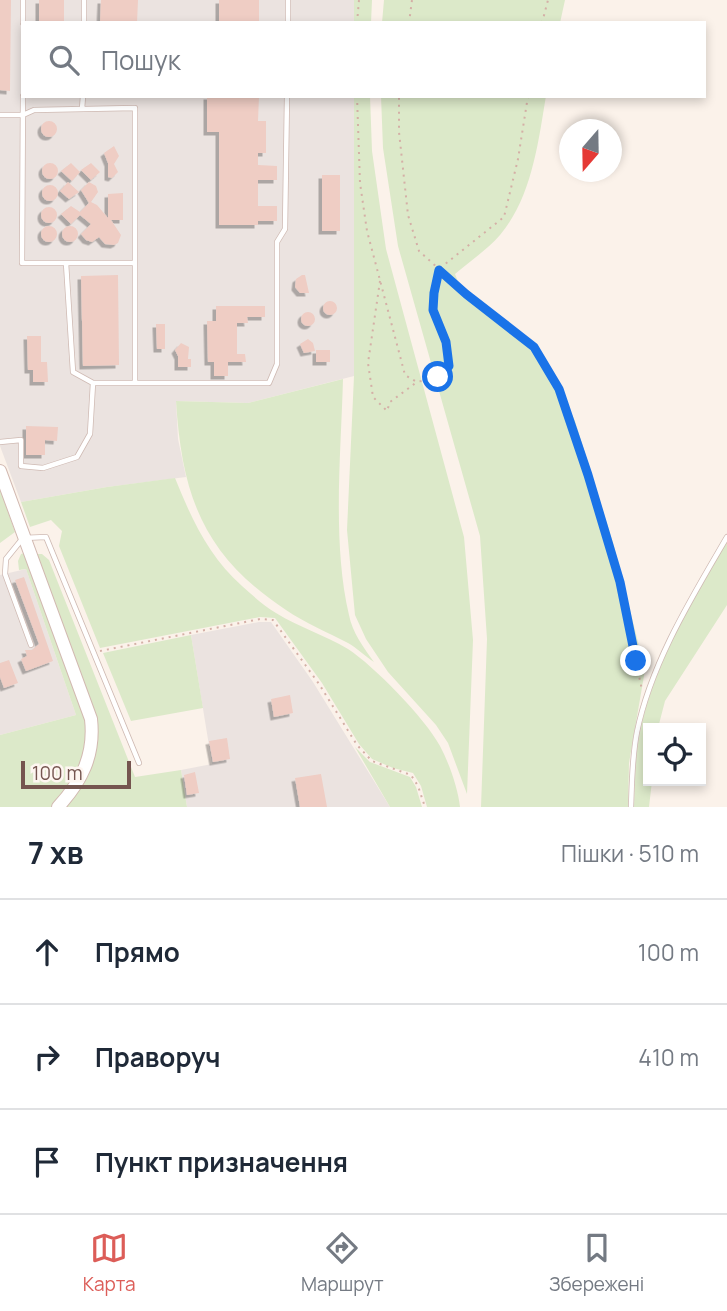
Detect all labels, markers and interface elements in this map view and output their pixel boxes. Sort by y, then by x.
search box [21,21,706,98]
icon: search [45,41,83,79]
text: Пошук [101,42,181,78]
north arrow [559,119,622,182]
route start [422,361,453,392]
route end [620,645,651,676]
map controls [643,723,706,786]
button: locate [643,723,706,786]
scale bar [21,758,131,790]
text: 100 m [32,760,83,786]
text: 7 хв [28,832,83,873]
text: Пішки · 510 m [561,837,699,869]
icon: ahead [28,933,66,971]
text: Прямо [95,934,180,970]
text: 100 m [638,936,699,968]
icon: right [28,1038,66,1076]
text: Праворуч [95,1039,220,1075]
text: 410 m [638,1041,699,1073]
icon: arrive [28,1143,66,1181]
text: Пункт призначення [95,1144,348,1180]
tab: Карта [83,1229,136,1297]
tab: Маршрут [301,1229,384,1297]
tab: Збережені [549,1229,644,1297]

